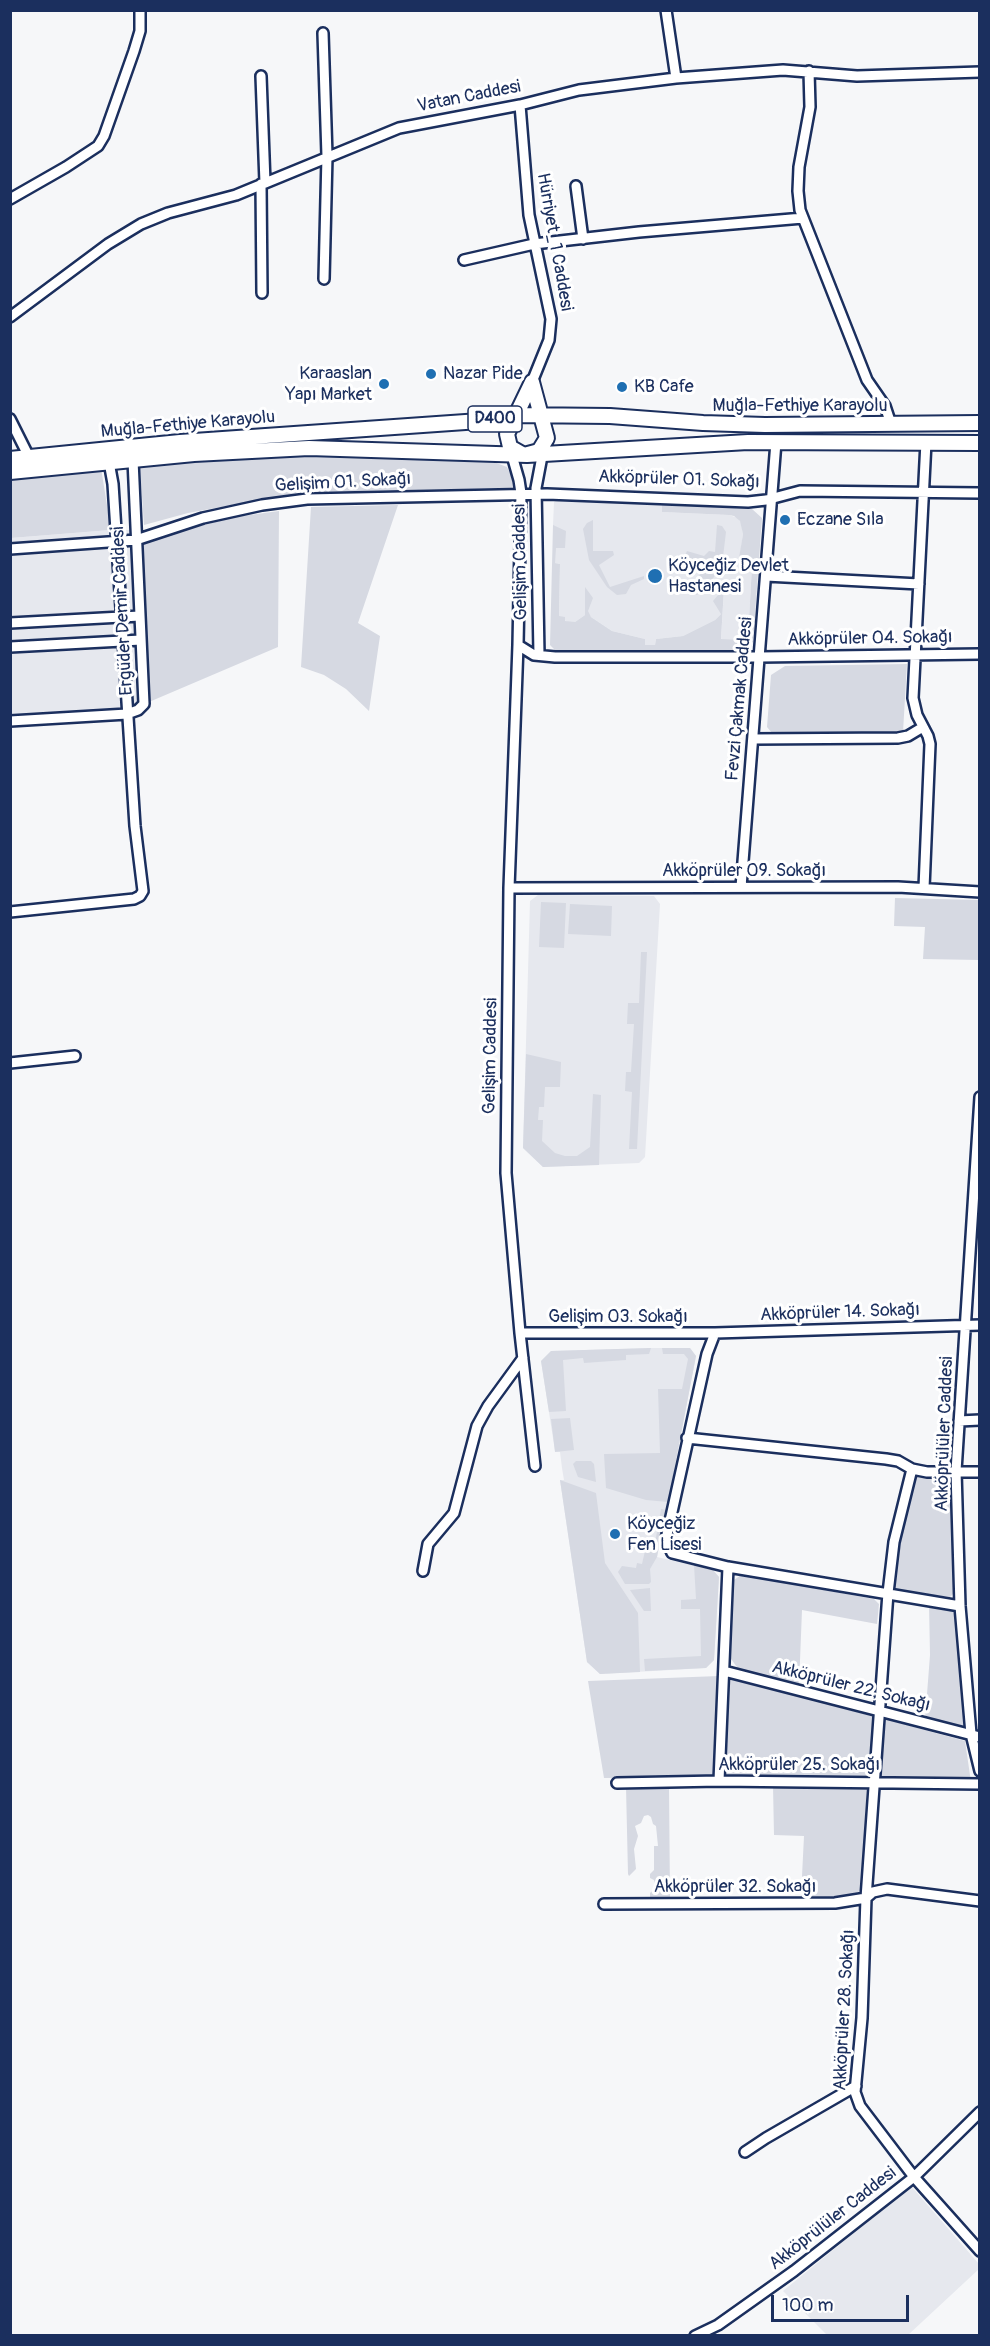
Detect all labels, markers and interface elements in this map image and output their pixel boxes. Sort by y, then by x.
street label: Vatan Caddesi [415,76,523,118]
street label: Hürriyet_1 Caddesi [531,171,577,313]
place label: Karaaslan Yapı Market [285,363,372,406]
place label: Nazar Pide [443,363,523,385]
marker: Nazar Pide [424,367,438,381]
place label: KB Cafe [634,376,694,398]
marker: Karaaslan Yapı Market [377,377,391,391]
marker: KB Cafe [615,380,629,394]
street label: Muğla-Fethiye Karayolu [712,395,888,417]
road number: D400 [468,406,522,432]
street label: Muğla-Fethiye Karayolu [100,407,276,443]
street label: Akköprüler 01. Sokağı [598,466,760,494]
street label: Gelişim 01. Sokağı [274,469,412,497]
street label: Gelişim Caddesi [509,504,533,620]
place label: Eczane Sıla [797,509,884,531]
marker: Eczane Sıla [778,513,792,527]
street label: Ergüder Demir Caddesi [108,526,138,696]
place label: Köyceğiz Devlet Hastanesi [668,555,789,598]
marker: Köyceğiz Devlet Hastanesi [646,567,664,585]
street label: Fevzi Çakmak Caddesi [722,616,758,782]
street label: Akköprüler 04. Sokağı [787,627,953,651]
street label: Akköprüler 09. Sokağı [662,860,826,882]
street label: Gelişim Caddesi [479,998,503,1114]
street label: Akköprüler 14. Sokağı [760,1299,920,1327]
street label: Gelişim 03. Sokağı [548,1306,688,1328]
street label: Akköprülüler Caddesi [931,1356,959,1512]
place label: Köyceğiz Fen Lisesi [627,1513,701,1556]
marker: Köyceğiz Fen Lisesi [608,1527,622,1541]
street label: Akköprüler 22. Sokağı [770,1657,932,1717]
street label: Akköprüler 25. Sokağı [718,1754,880,1776]
street label: Akköprüler 32. Sokağı [654,1876,816,1898]
street label: Akköprüler 28. Sokağı [830,1929,860,2091]
street label: Akköprülüler Caddesi [765,2163,901,2275]
scale bar [774,2283,912,2321]
text: 100 m [782,2294,834,2317]

